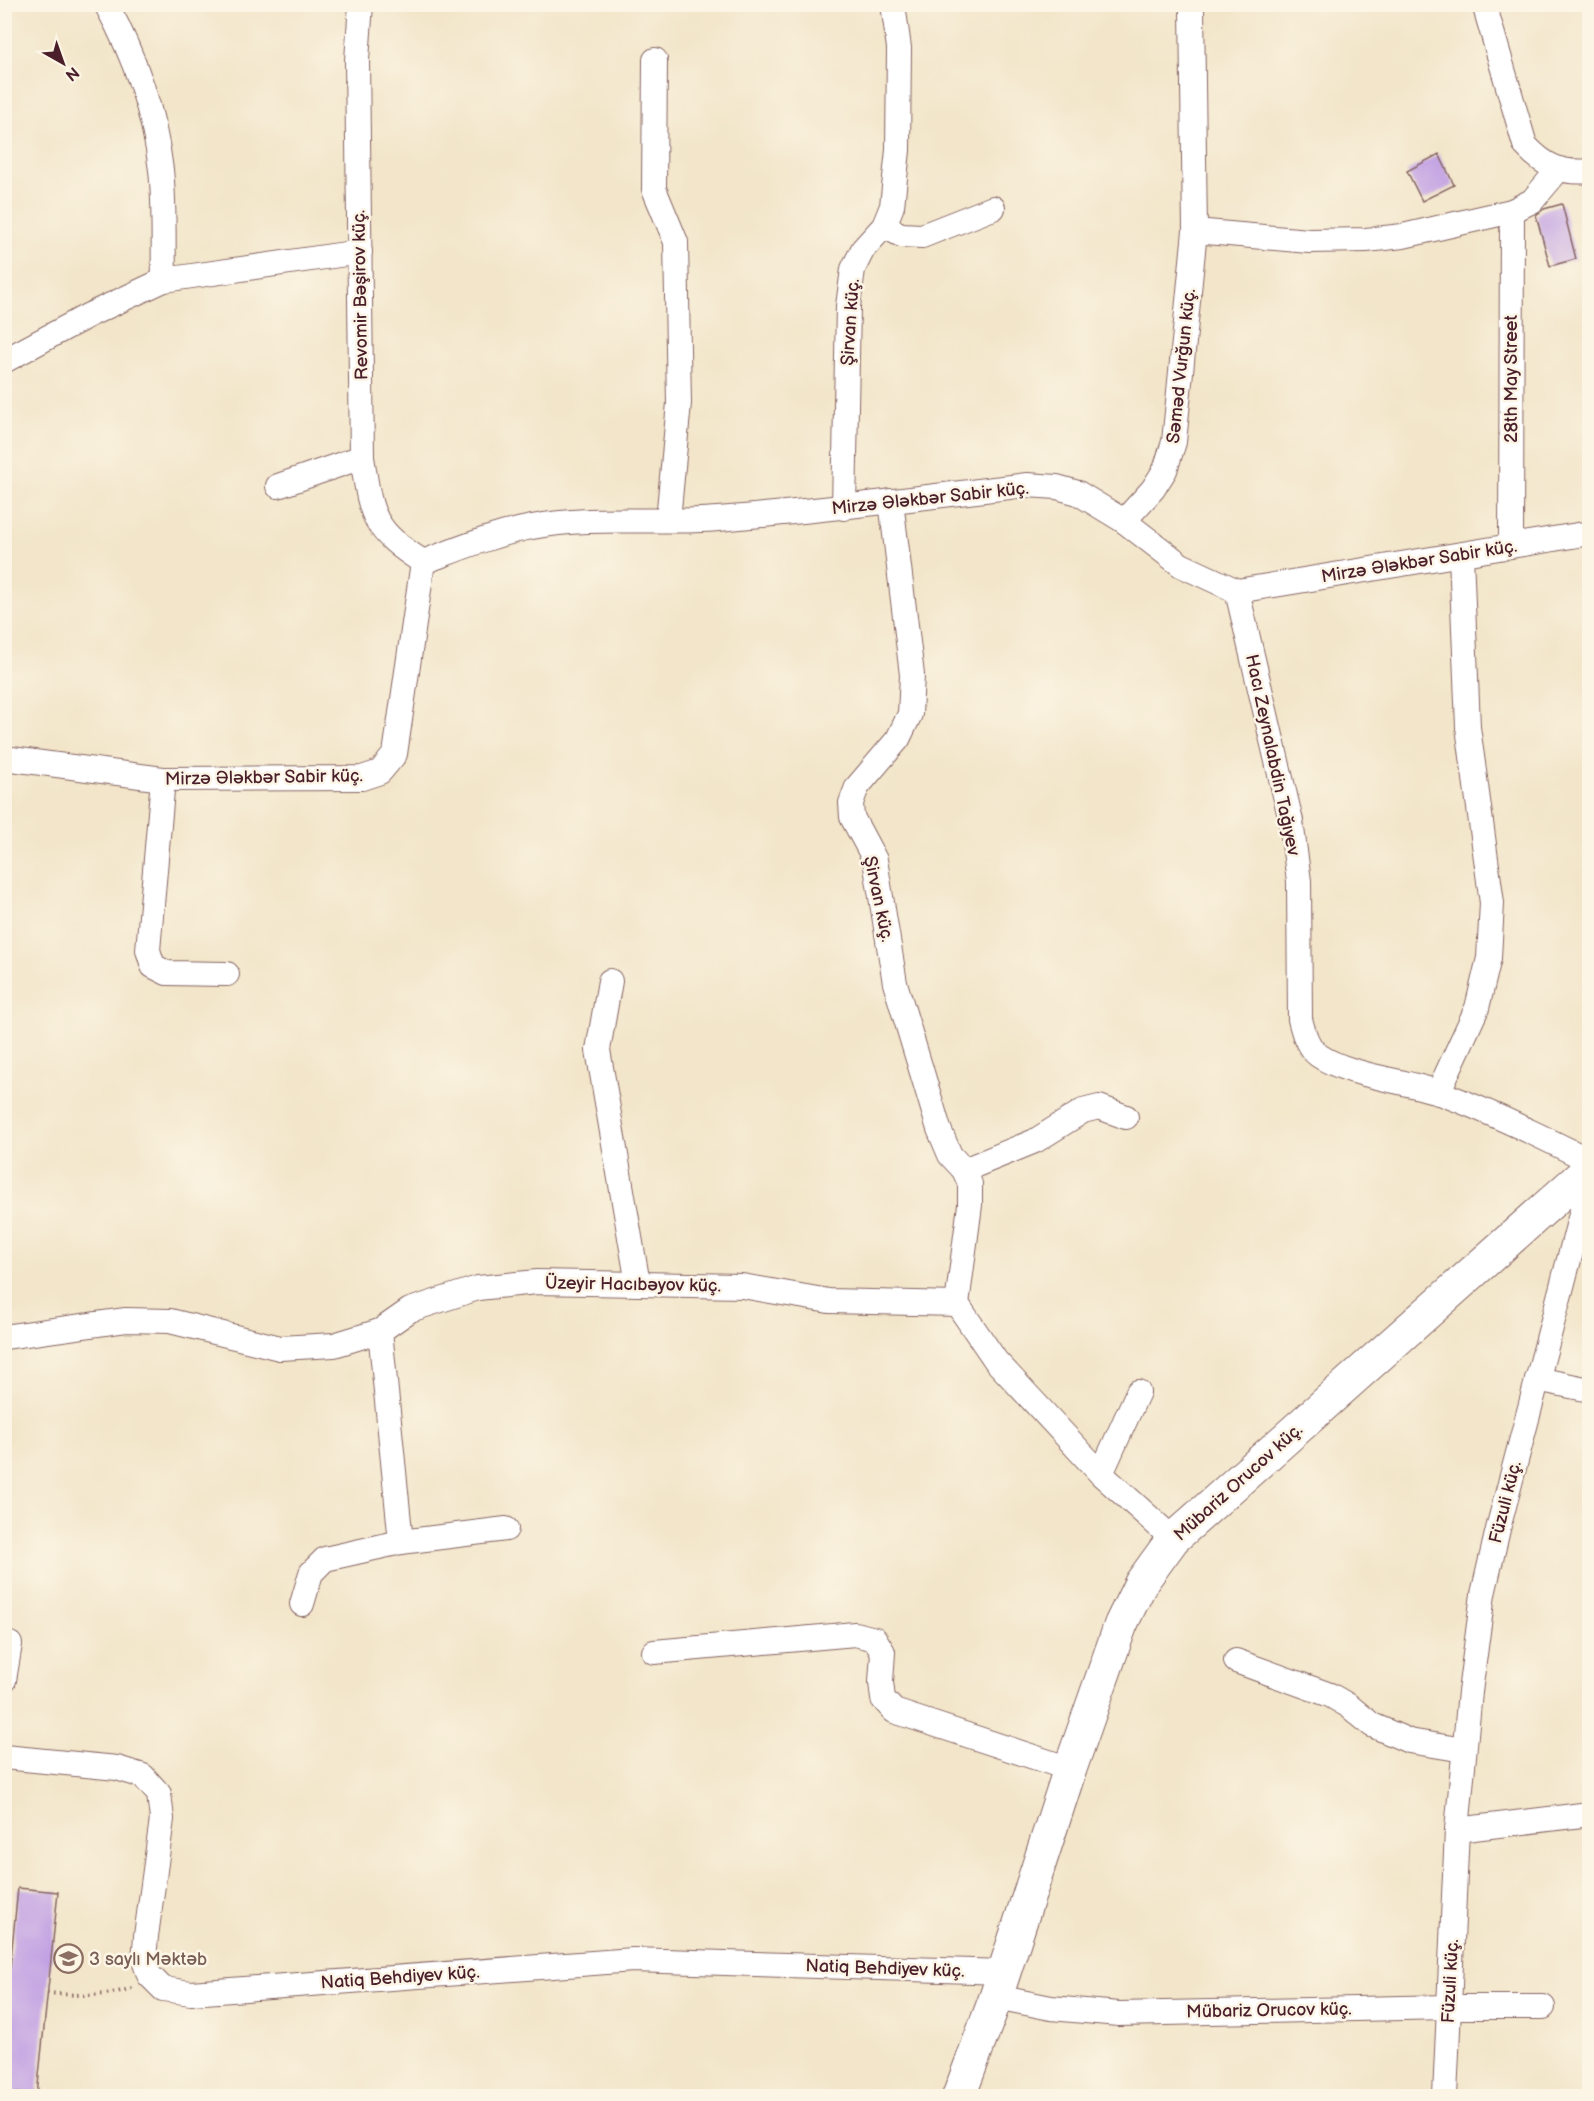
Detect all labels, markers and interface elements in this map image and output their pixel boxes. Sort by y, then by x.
north arrow [33,33,93,93]
text: N [61,62,82,84]
street label: Revomir Bəşirov küç. [349,210,372,380]
street label: Şirvan küç. [837,278,864,366]
street label: Səməd Vurğun küç. [1163,288,1200,445]
street label: 28th May Street [1501,314,1522,443]
street label: Mirzə Ələkbər Sabir küç. [830,478,1030,519]
street label: Mirzə Ələkbər Sabir küç. [1320,536,1519,587]
street label: Hacı Zeynalabdin Tağıyev [1241,653,1304,858]
street label: Mirzə Ələkbər Sabir küç. [165,765,363,790]
street label: Şirvan küç. [859,854,898,944]
street label: Üzeyir Hacıbəyov küç. [545,1271,721,1297]
street label: Mübariz Orucov küç. [1170,1419,1307,1546]
street label: Füzuli küç. [1485,1459,1526,1546]
street label: Füzuli küç. [1438,1938,1463,2024]
school or university icon: 3 saylı Məktəb [52,1943,84,1975]
place label: 3 saylı Məktəb [89,1949,207,1970]
street label: Natiq Behdiyev küç. [805,1955,965,1982]
street label: Natiq Behdiyev küç. [320,1961,480,1994]
street label: Mübariz Orucov küç. [1186,1999,1352,2022]

